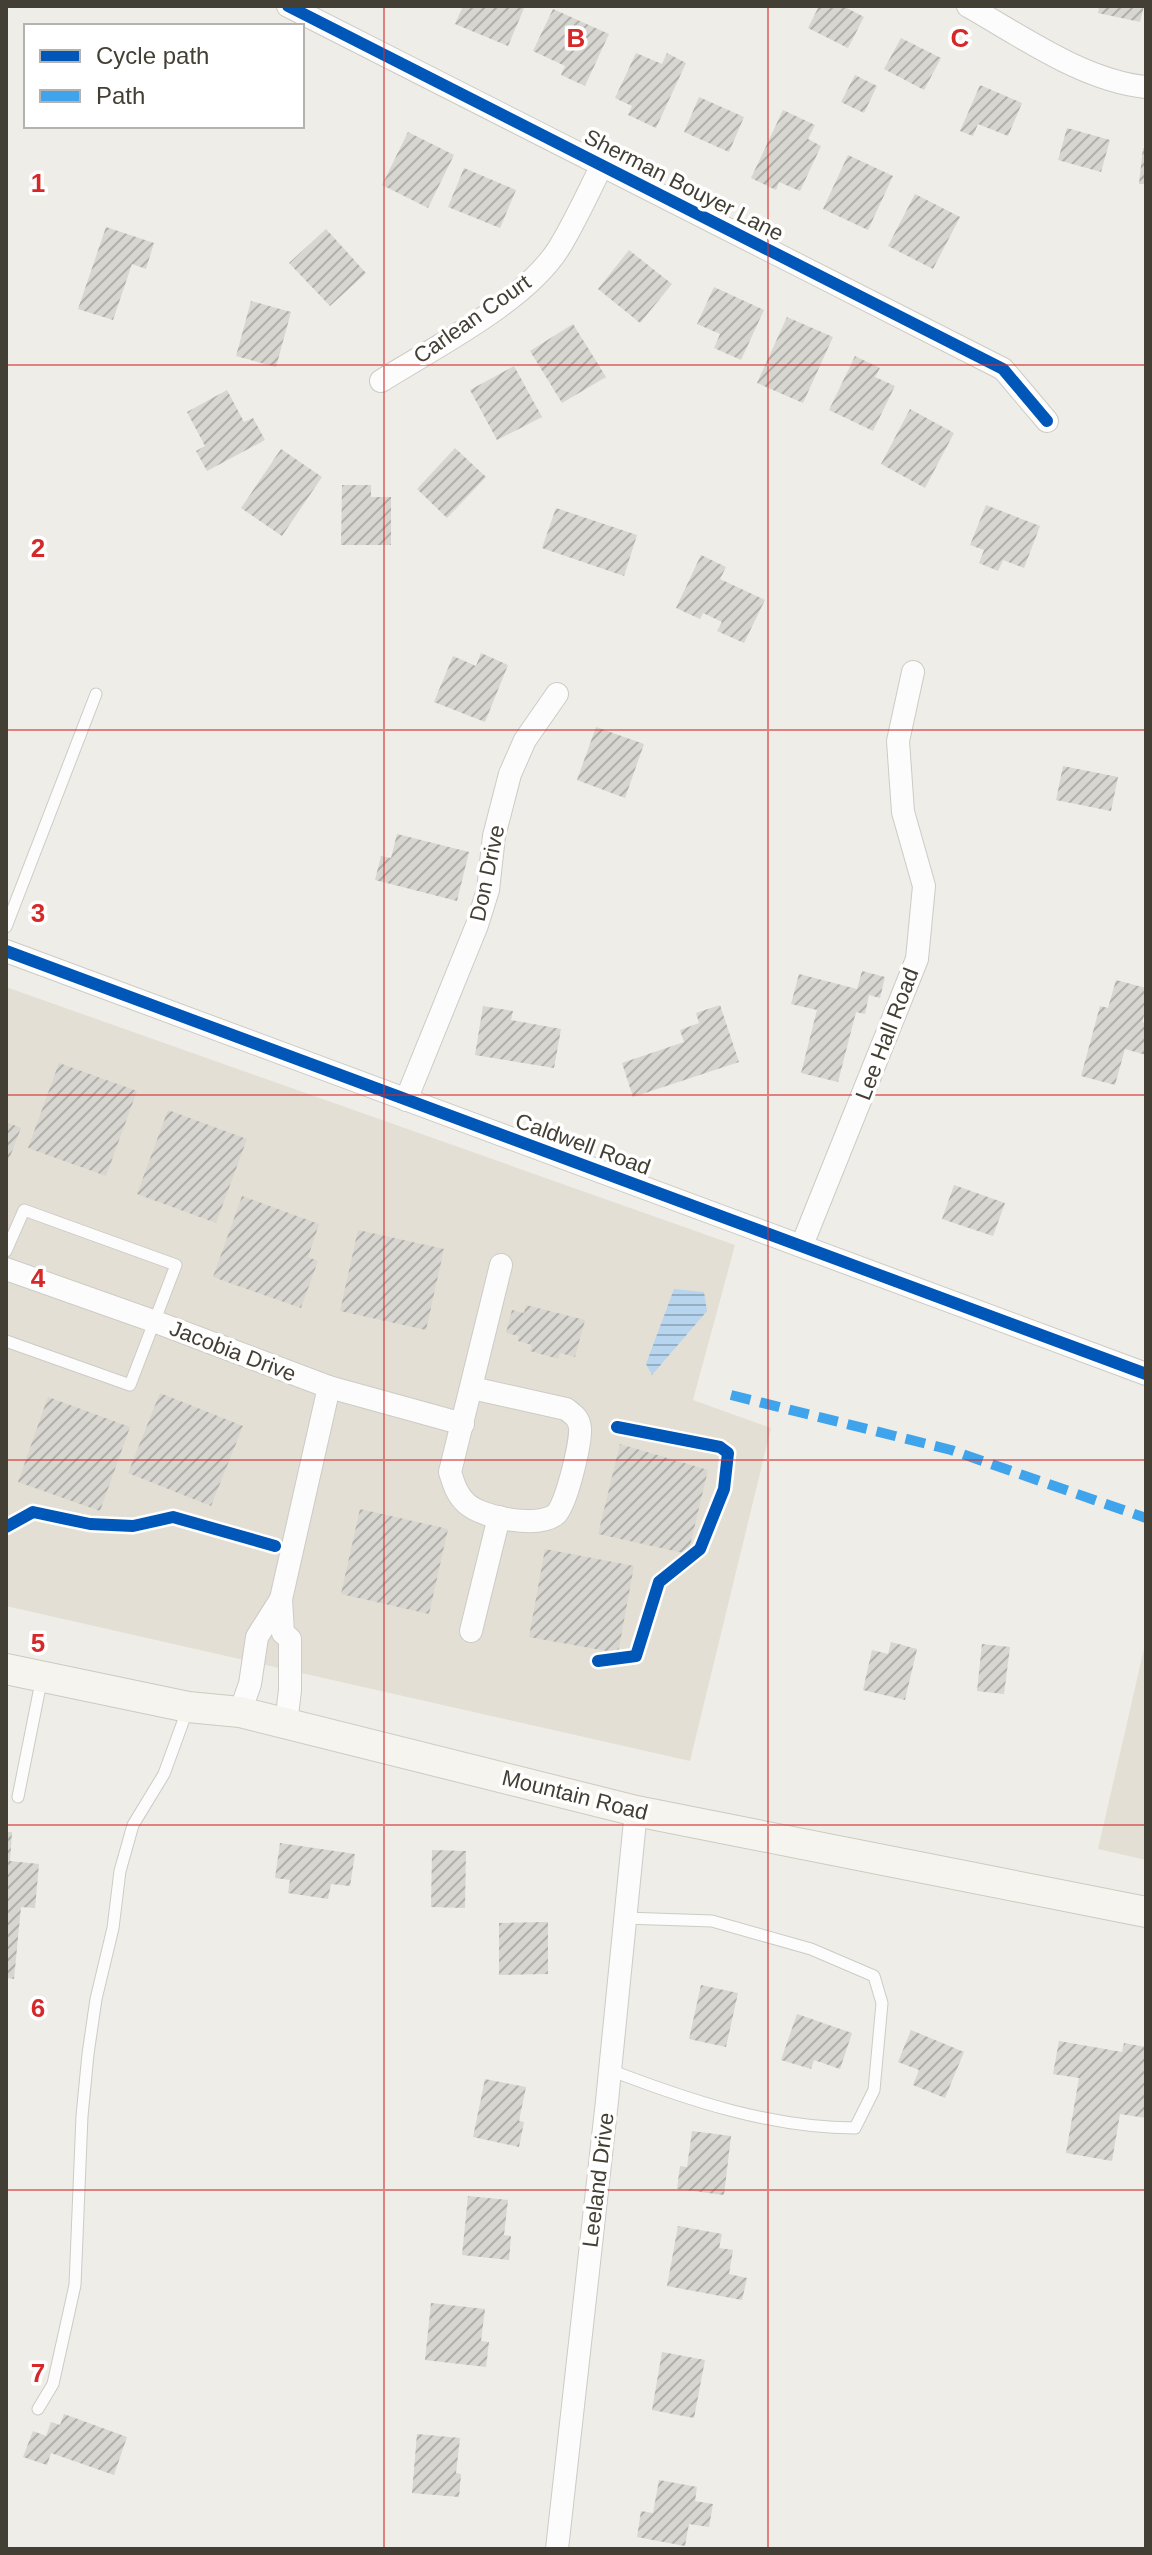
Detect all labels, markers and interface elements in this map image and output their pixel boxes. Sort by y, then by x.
text: B [567,23,585,53]
text: C [951,23,970,53]
legend [24,24,304,128]
text: Cycle path [96,42,209,69]
text: Path [96,82,145,109]
street label: Sherman Bouyer Lane [580,124,788,246]
text: 1 [31,168,45,198]
street label: Carlean Court [409,269,535,369]
text: 2 [31,533,45,563]
street label: Don Drive [465,823,509,923]
text: 3 [31,898,45,928]
street label: Lee Hall Road [850,964,924,1104]
street label: Caldwell Road [512,1108,654,1180]
text: 4 [31,1263,46,1293]
street label: Jacobia Drive [166,1315,300,1387]
text: 5 [31,1628,45,1658]
street label: Mountain Road [500,1765,650,1825]
text: 6 [31,1993,45,2023]
street label: Leeland Drive [577,2111,619,2249]
text: 7 [31,2358,45,2388]

